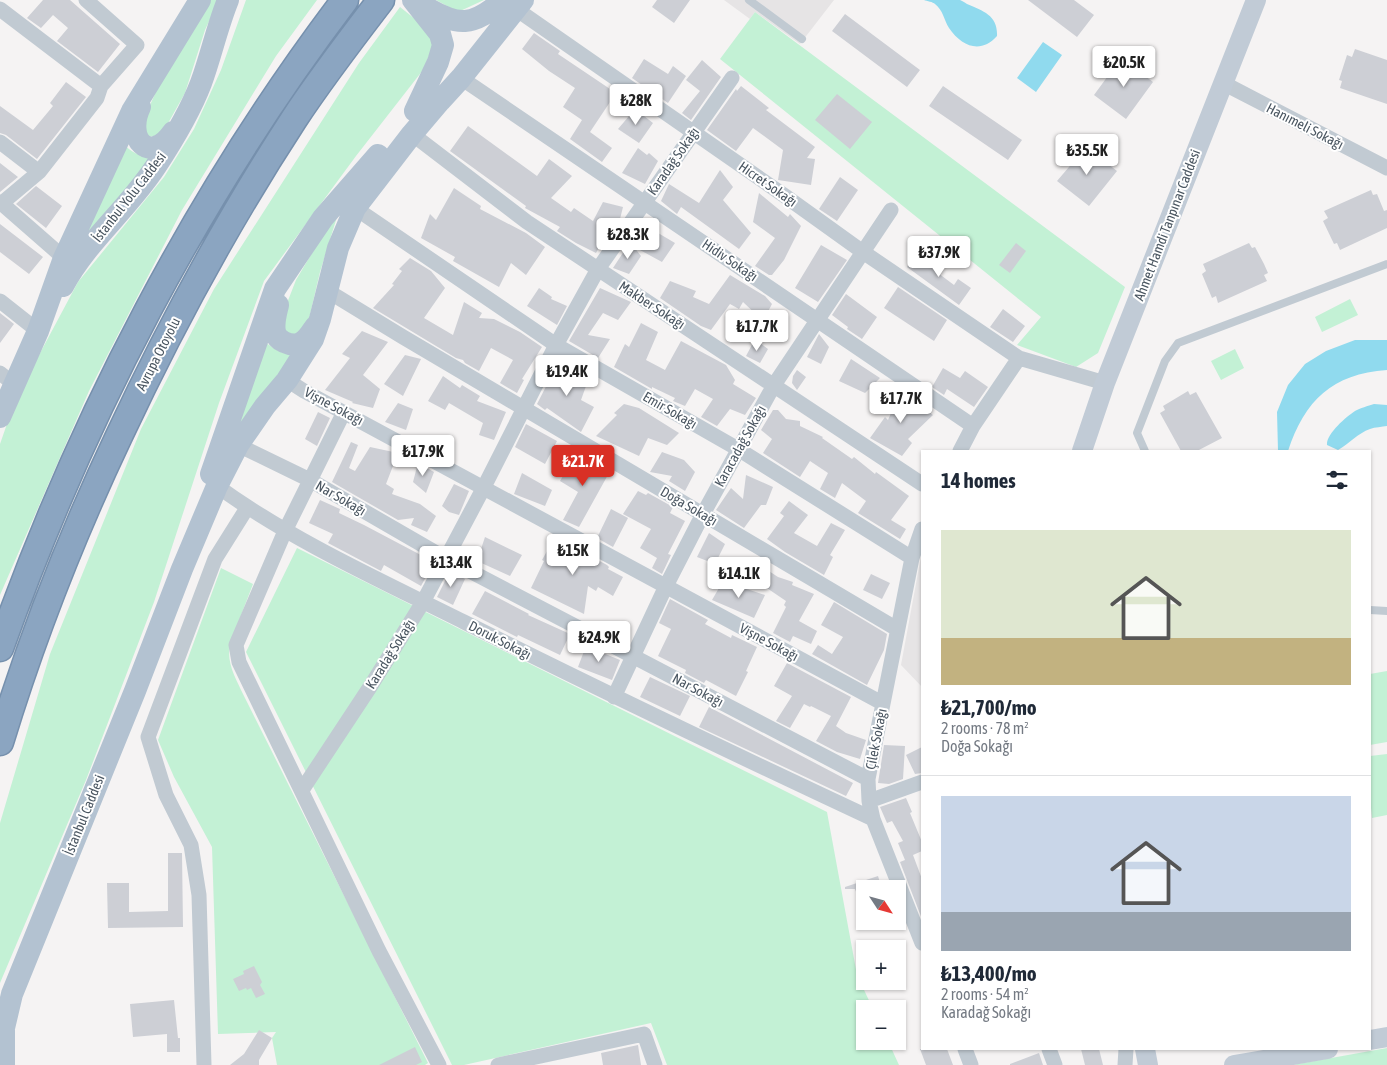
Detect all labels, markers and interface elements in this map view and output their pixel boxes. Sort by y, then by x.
pin: ₺20.5K [1083,46,1165,88]
text: ₺20.5K [1103,53,1145,71]
pin: ₺28K [606,84,666,126]
text: ₺28K [621,91,651,109]
street label: Hanımeli Sokağı [1264,100,1346,152]
street label: Karadağ Sokağı [644,124,702,198]
pin: ₺35.5K [1046,134,1128,176]
text: ₺35.5K [1066,141,1108,159]
street label: Ahmet Hamdi Tanpınar Caddesi [1131,147,1203,303]
street label: İstanbul Yolu Caddesi [89,149,169,245]
street label: Hicret Sokağı [736,158,800,210]
pin: ₺28.3K [587,218,669,260]
text: ₺28.3K [607,225,649,243]
street label: Hidiv Sokağı [699,236,761,284]
pin: ₺37.9K [898,236,980,278]
text: ₺37.9K [918,243,960,261]
street label: Makber Sokağı [616,278,688,332]
pin: ₺17.7K [716,310,798,352]
street label: Avrupa Otoyolu [133,315,183,393]
text: ₺17.7K [736,317,778,335]
pin: ₺19.4K [526,354,608,397]
text: ₺19.4K [546,362,588,380]
pin: ₺17.7K [860,382,942,424]
street label: Vişne Sokağı [302,384,366,428]
street label: Emir Sokağı [640,388,700,432]
text: ₺17.7K [880,389,922,407]
street label: Karacadağ Sokağı [711,403,769,489]
pin: ₺17.9K [382,434,464,477]
text: ₺17.9K [402,442,444,460]
pin: ₺21.7K [542,444,624,487]
text: ₺21.7K [562,452,604,470]
icon: filters [1323,466,1351,494]
text: 14 homes [941,468,1016,492]
street label: Nar Sokağı [313,477,369,519]
street label: Doğa Sokağı [658,483,720,529]
pin: ₺15K [543,534,603,576]
text: ₺15K [558,541,588,559]
pin: ₺13.4K [410,546,492,588]
text: ₺13.4K [430,553,472,571]
pin: ₺14.1K [698,556,780,599]
icon: home [1101,563,1191,653]
text: ₺14.1K [718,564,760,582]
street label: Karadağ Sokağı [362,616,418,692]
street label: Doruk Sokağı [466,617,534,663]
pin: ₺24.9K [558,620,640,663]
street label: Vişne Sokağı [737,620,801,664]
text: ₺24.9K [578,628,620,646]
street label: Nar Sokağı [670,670,726,710]
text: ₺21,700/mo [941,695,1037,719]
street label: Çilek Sokağı [862,707,890,771]
text: 2 rooms · 78 m² [941,719,1029,737]
text: Doğa Sokağı [941,737,1013,755]
street label: İstanbul Caddesi [61,772,107,858]
icon: home [1101,828,1191,918]
north arrow [856,880,906,930]
map controls [856,880,906,1050]
button: + [856,940,906,990]
text: ₺13,400/mo [941,961,1037,985]
text: 2 rooms · 54 m² [941,985,1029,1003]
button: − [856,1000,906,1050]
text: Karadağ Sokağı [941,1003,1031,1021]

